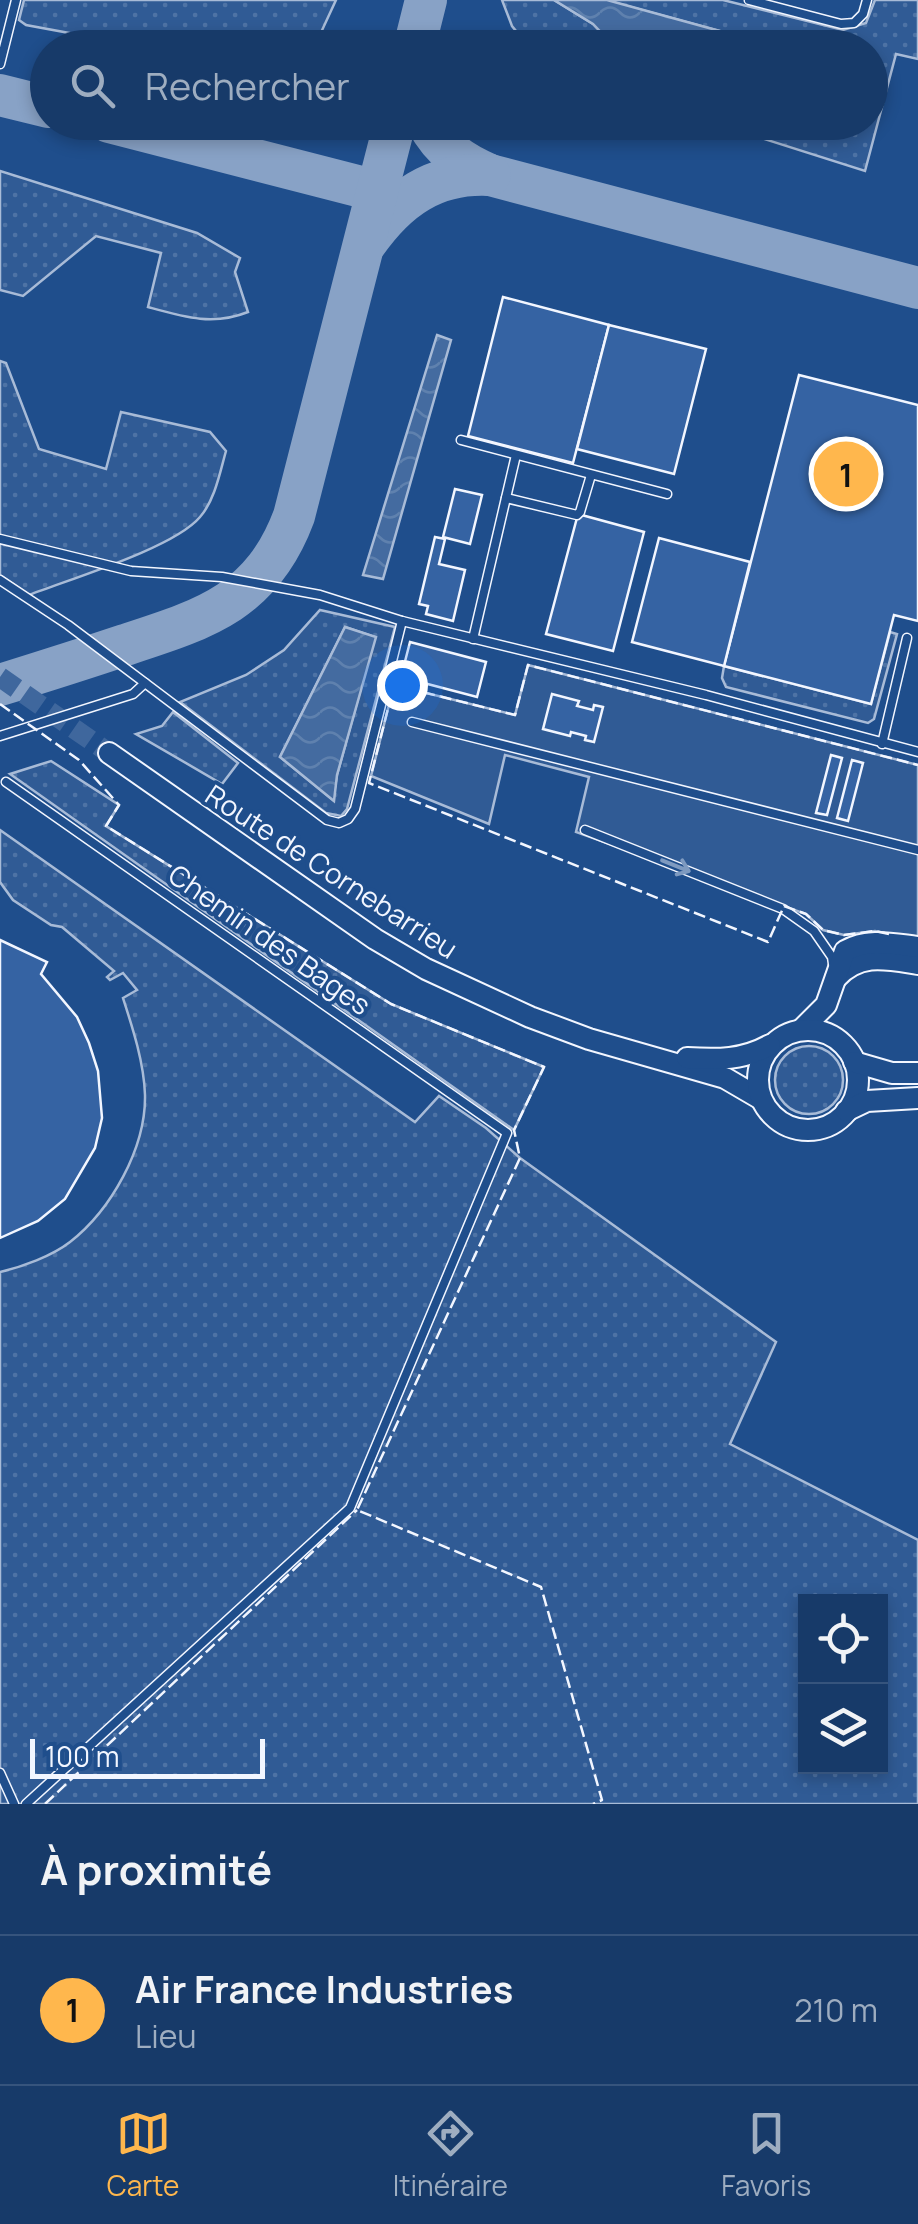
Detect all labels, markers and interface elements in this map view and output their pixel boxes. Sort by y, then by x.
search box [30,30,888,140]
icon: search [65,58,120,113]
text: Rechercher [145,59,350,111]
pin: 1 [814,436,878,512]
your location [377,660,428,711]
street label: Route de Cornebarrieu [199,775,465,967]
street label: Chemin des Bages [161,855,379,1023]
one-way arrow [660,858,691,876]
map controls [798,1594,888,1774]
button: locate [798,1594,888,1684]
button: layers [798,1684,888,1774]
scale bar [30,1734,265,1778]
text: 100 m [45,1737,119,1775]
text: À proximité [40,1840,272,1898]
text: Air France Industries [135,1962,513,2014]
text: 1 [65,1988,80,2032]
text: 210 m [794,1988,878,2032]
text: Lieu [135,2014,197,2058]
tab: Carte [107,2106,179,2204]
tab: Itinéraire [393,2106,508,2204]
tab: Favoris [721,2106,811,2204]

